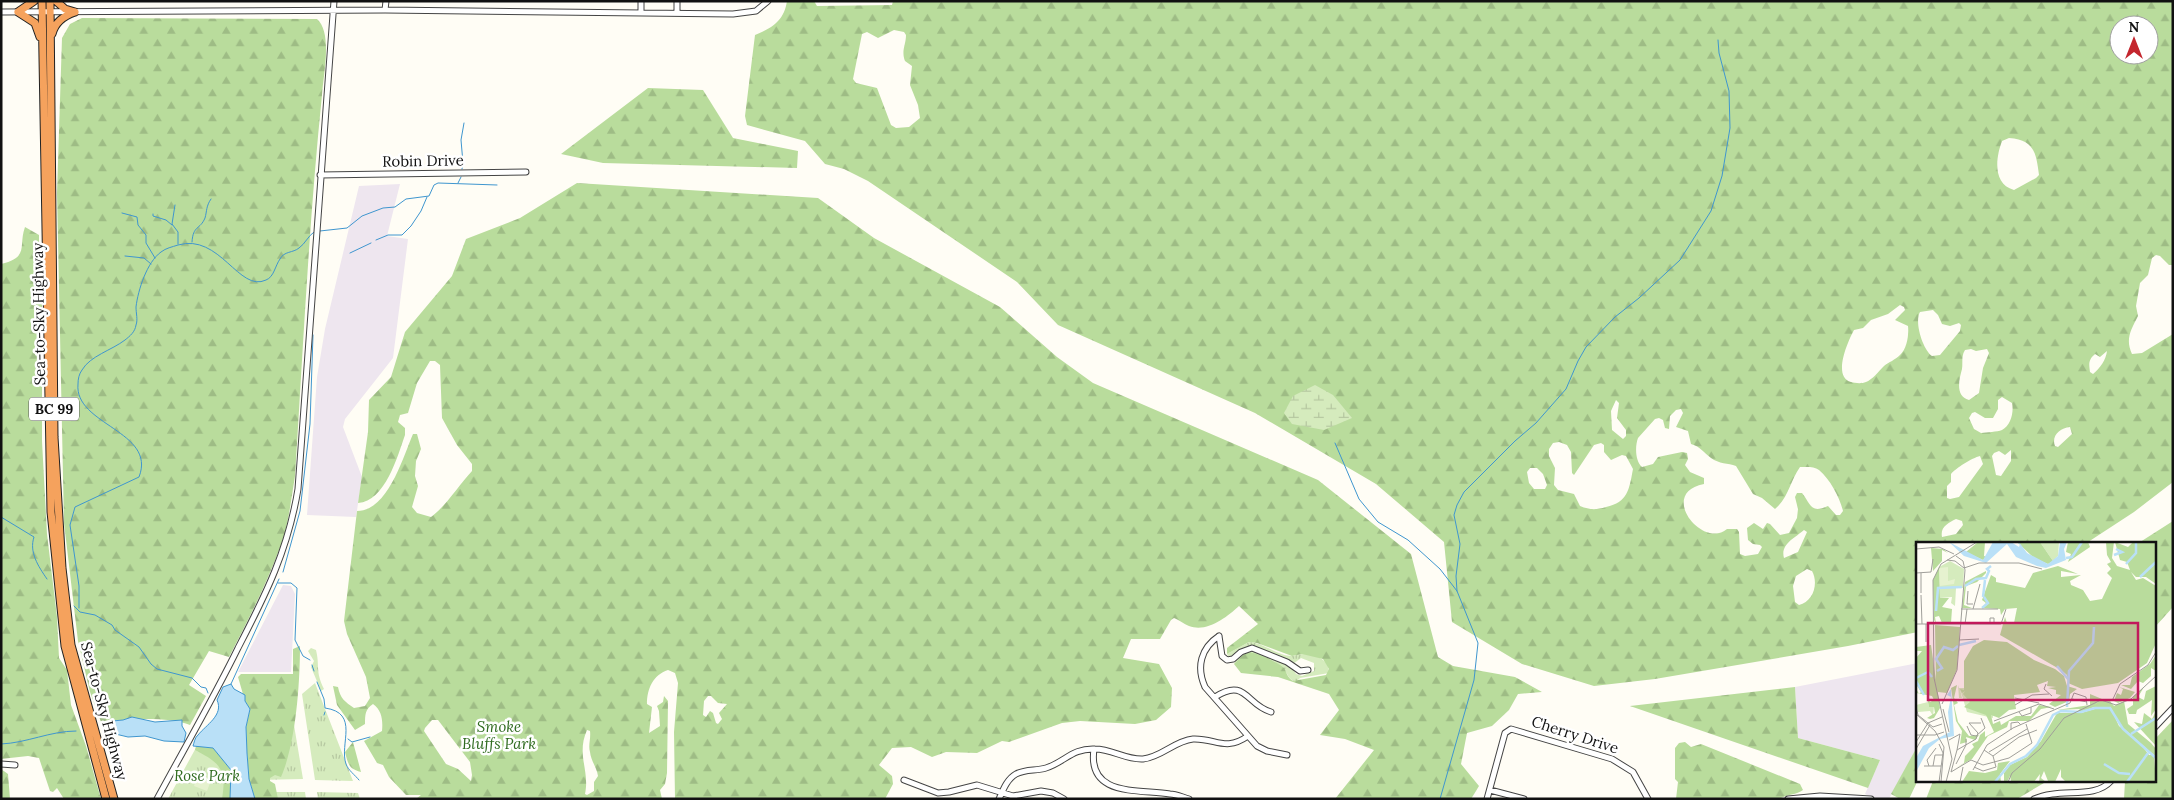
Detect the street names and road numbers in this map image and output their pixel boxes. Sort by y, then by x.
street label: Robin Drive [382,150,464,171]
street label: Sea-to-Sky Highway [28,242,49,385]
road number: BC 99 [29,398,79,420]
street label: Sea-to-Sky Highway [77,640,132,782]
street label: Cherry Drive [1529,712,1621,758]

